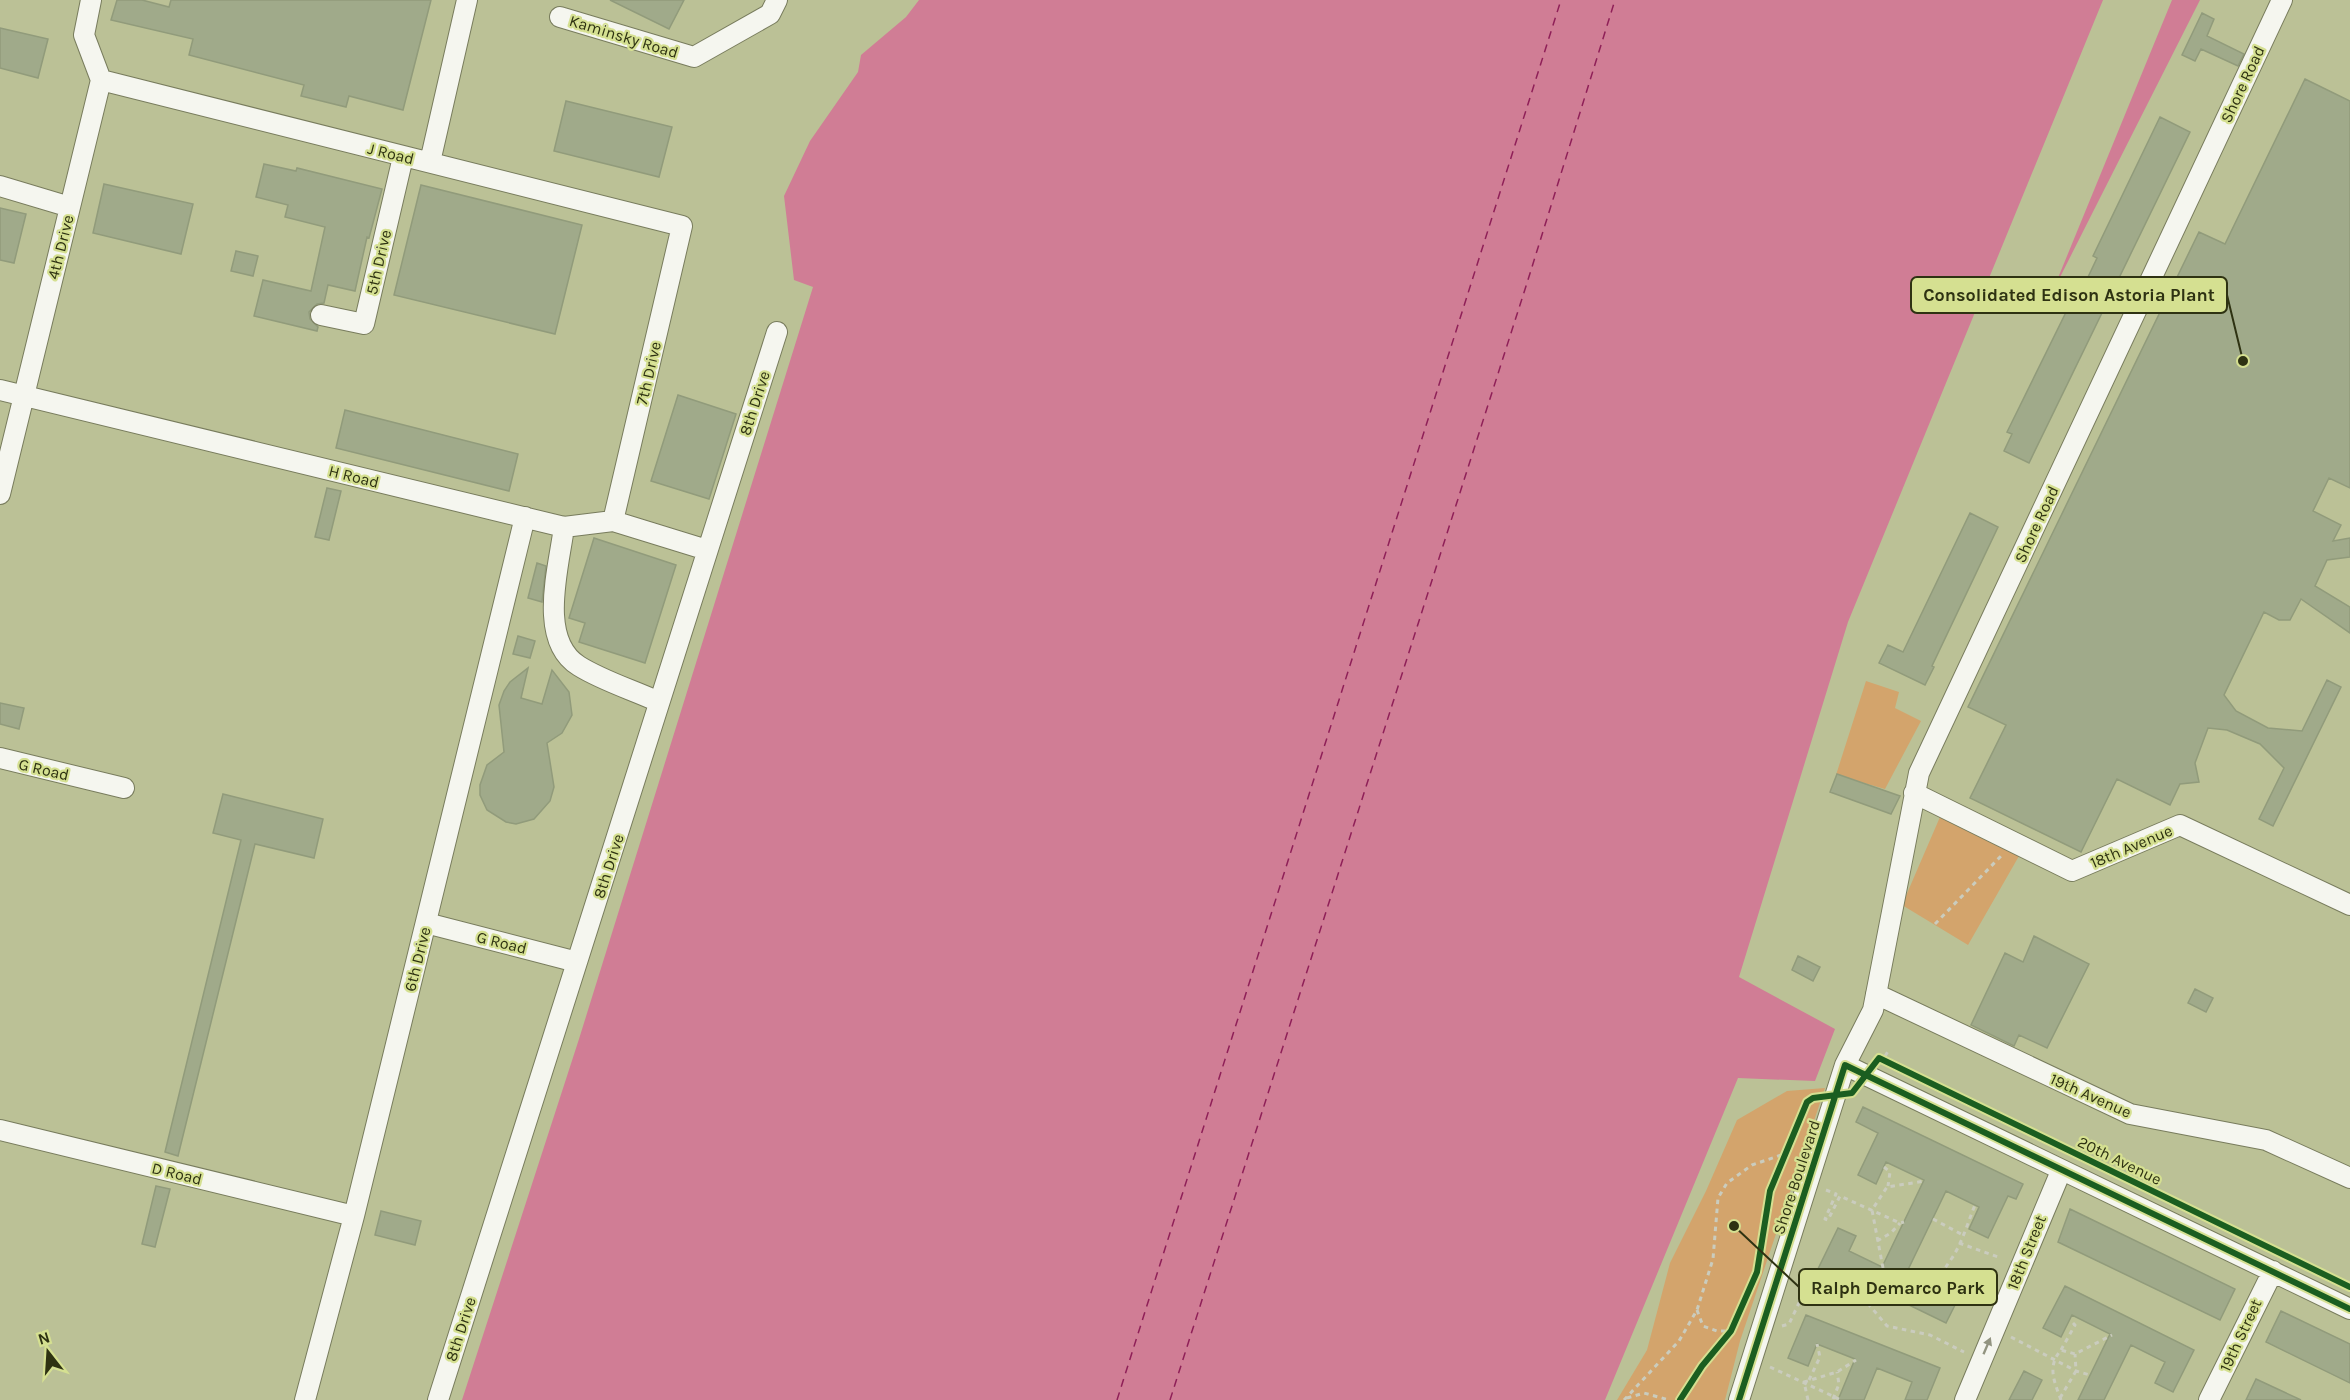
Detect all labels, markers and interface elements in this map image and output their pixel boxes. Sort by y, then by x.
street label: Kaminsky Road [567,11,681,62]
street label: Shore Road [2216,43,2269,126]
street label: J Road [366,139,416,168]
street label: 4th Drive [43,213,78,281]
street label: 5th Drive [362,228,395,296]
callout: Consolidated Edison Astoria Plant [1911,277,2227,313]
text: Consolidated Edison Astoria Plant [1923,284,2215,306]
street label: 7th Drive [632,340,665,407]
street label: 8th Drive [735,369,774,438]
street label: H Road [327,461,381,492]
street label: Shore Road [2010,483,2063,566]
street label: G Road [17,755,71,784]
street label: 18th Avenue [2087,821,2175,872]
street label: 8th Drive [589,832,628,901]
street label: 6th Drive [400,925,435,993]
street label: G Road [475,927,529,958]
street label: 19th Avenue [2047,1069,2134,1122]
street label: Shore Boulevard [1769,1118,1824,1237]
street label: 20th Avenue [2075,1132,2165,1189]
street label: D Road [150,1158,204,1189]
street label: 18th Street [2003,1212,2050,1292]
callout: Ralph Demarco Park [1799,1269,1997,1305]
text: Ralph Demarco Park [1811,1277,1985,1299]
street label: 8th Drive [441,1295,480,1364]
street label: 19th Street [2215,1296,2266,1375]
north arrow [18,1322,78,1382]
text: N [35,1327,52,1349]
one-way arrow [1983,1337,1992,1355]

